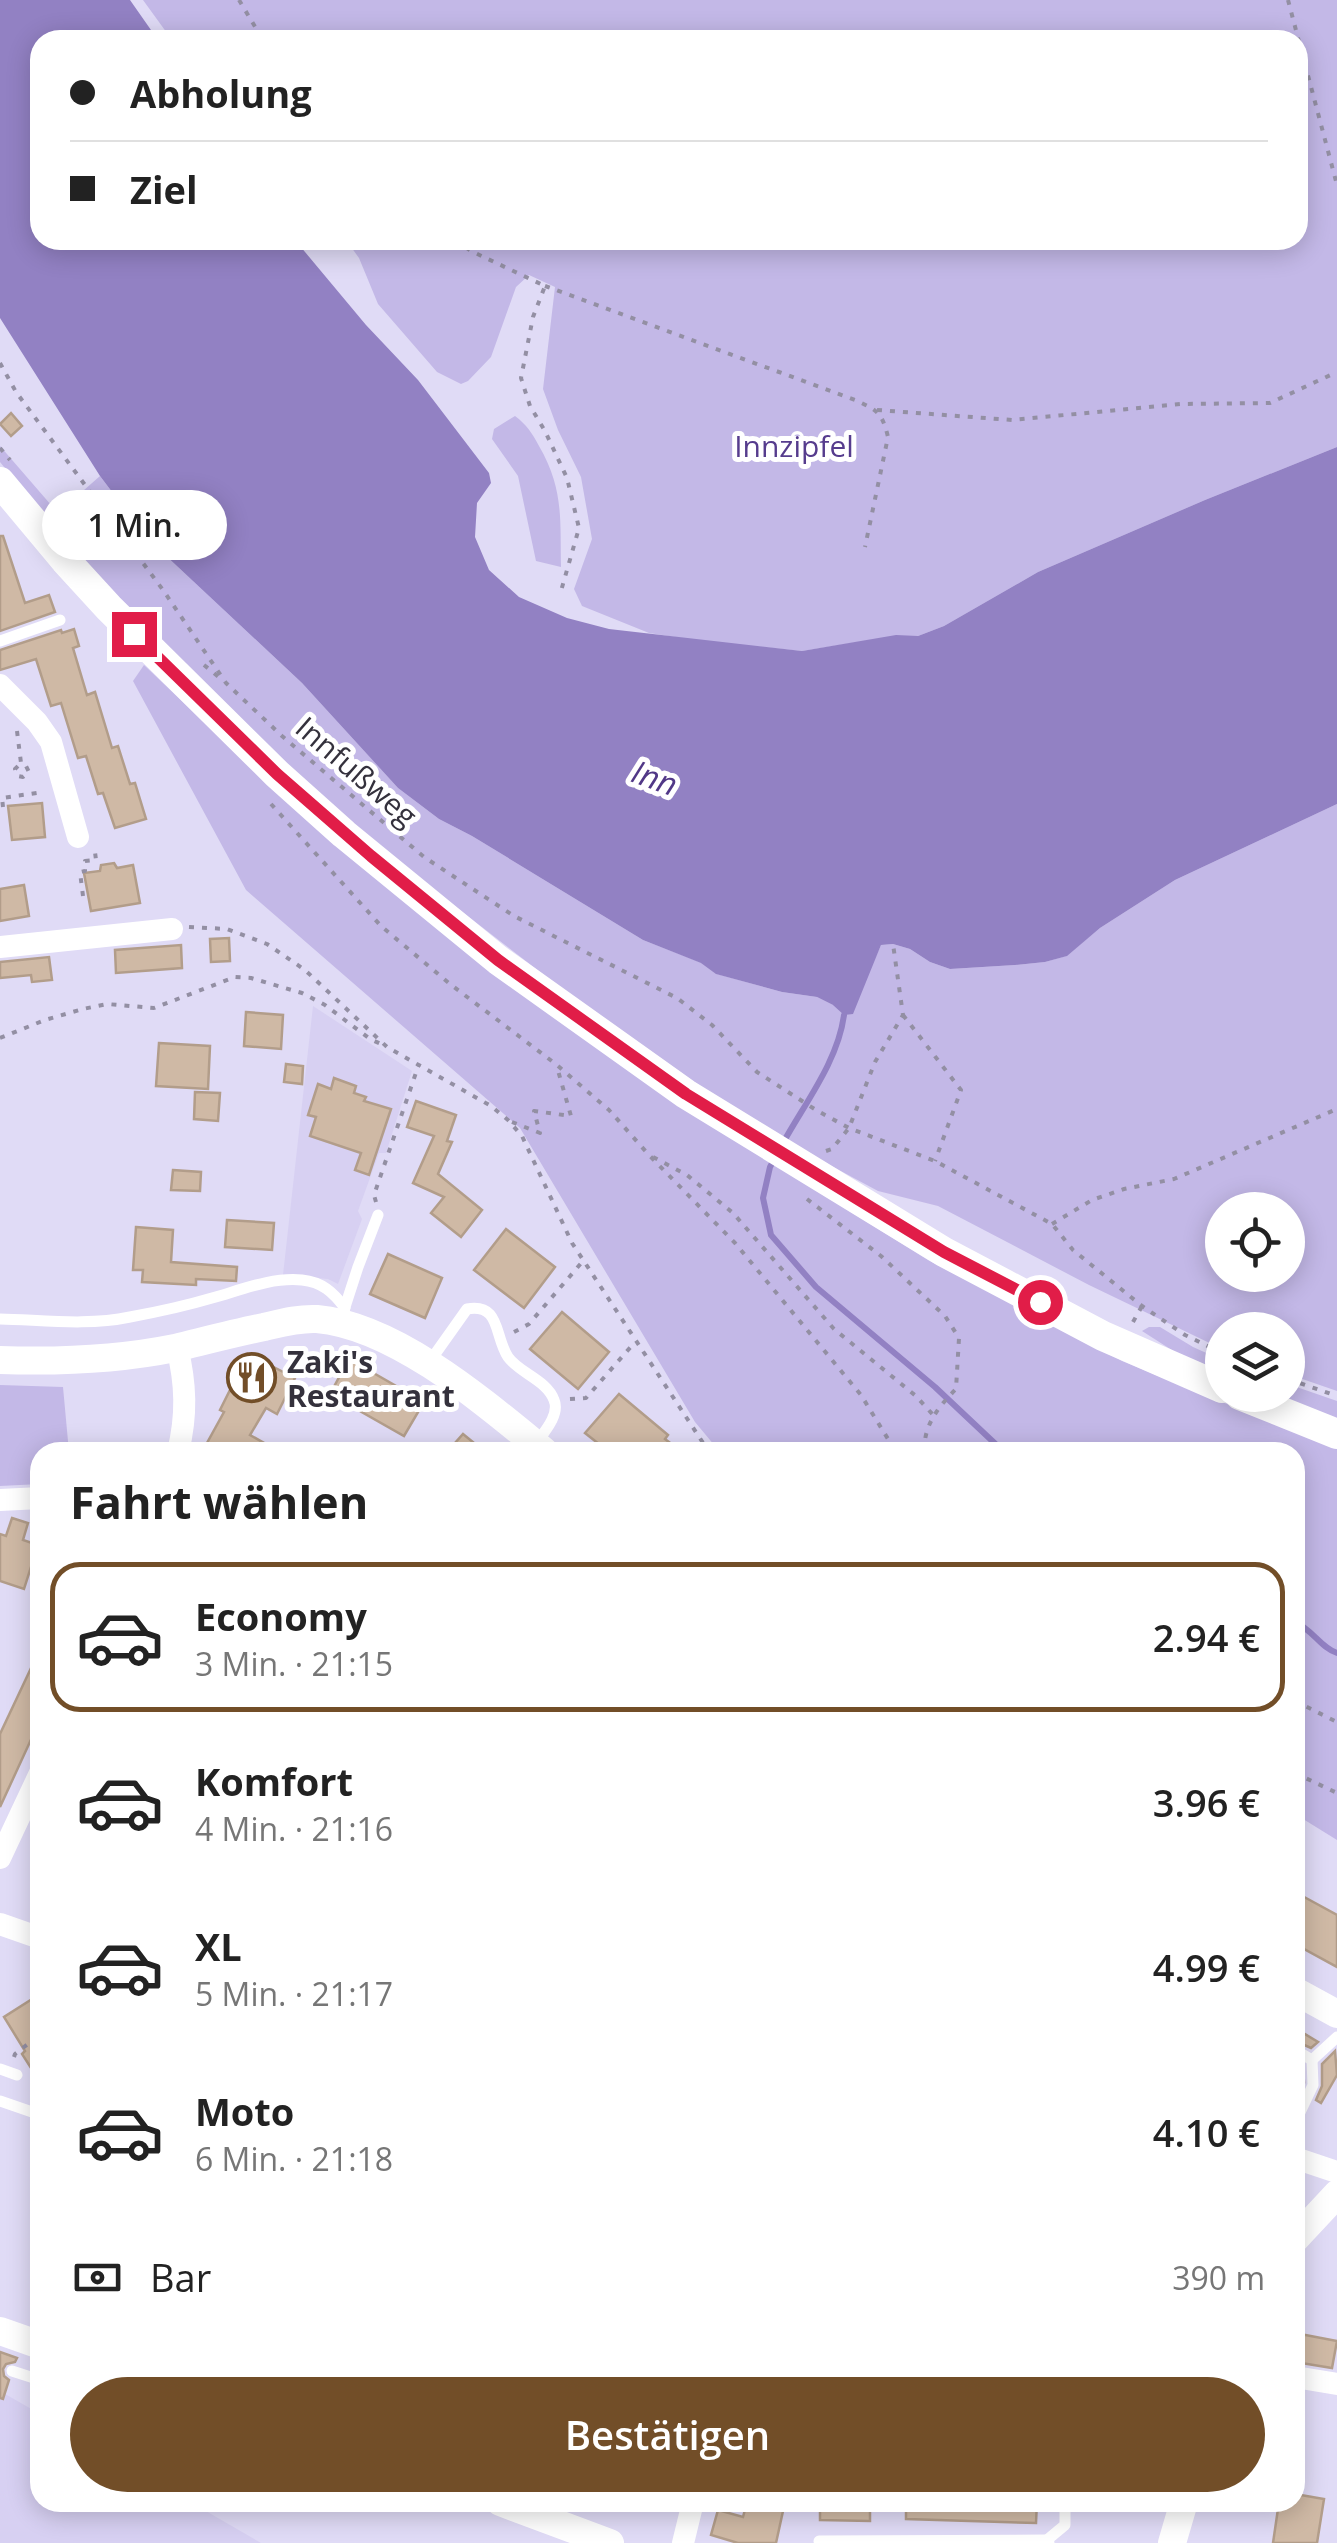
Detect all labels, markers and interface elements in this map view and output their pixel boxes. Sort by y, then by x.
text: Abholung [130,67,312,119]
text: Ziel [130,163,198,215]
park label: Innzipfel [734,425,854,466]
callout: 1 Min. [42,489,226,559]
text: 1 Min. [87,503,182,546]
route end [112,612,157,657]
street label: Innfußweg [287,707,427,835]
water label: Inn [626,749,684,805]
map controls [1205,1192,1305,1412]
button: locate [1205,1192,1305,1292]
route start [1018,1280,1063,1325]
button: layers [1205,1312,1305,1412]
place label: Zaki's Restaurant [287,1341,455,1416]
restaurant icon: Zaki's Restaurant [226,1352,278,1404]
text: Fahrt wählen [70,1471,368,1532]
text: Economy [195,1590,367,1642]
icon: car [75,1592,165,1682]
text: 2.94 € [1153,1611,1260,1663]
text: 3 Min. · 21:15 [195,1642,393,1685]
text: Komfort [195,1755,353,1807]
icon: car [75,1757,165,1847]
text: 3.96 € [1153,1776,1260,1828]
text: 4 Min. · 21:16 [195,1807,393,1850]
text: XL [195,1920,242,1972]
icon: car [75,1922,165,2012]
text: 4.99 € [1153,1941,1260,1993]
text: 5 Min. · 21:17 [195,1972,393,2015]
text: Moto [195,2085,294,2137]
icon: car [75,2087,165,2177]
text: 4.10 € [1153,2106,1260,2158]
text: 6 Min. · 21:18 [195,2137,393,2180]
icon: cash [70,2250,125,2305]
text: Bar [150,2251,211,2303]
text: 390 m [1172,2256,1265,2299]
button: Bestätigen [70,2377,1265,2492]

